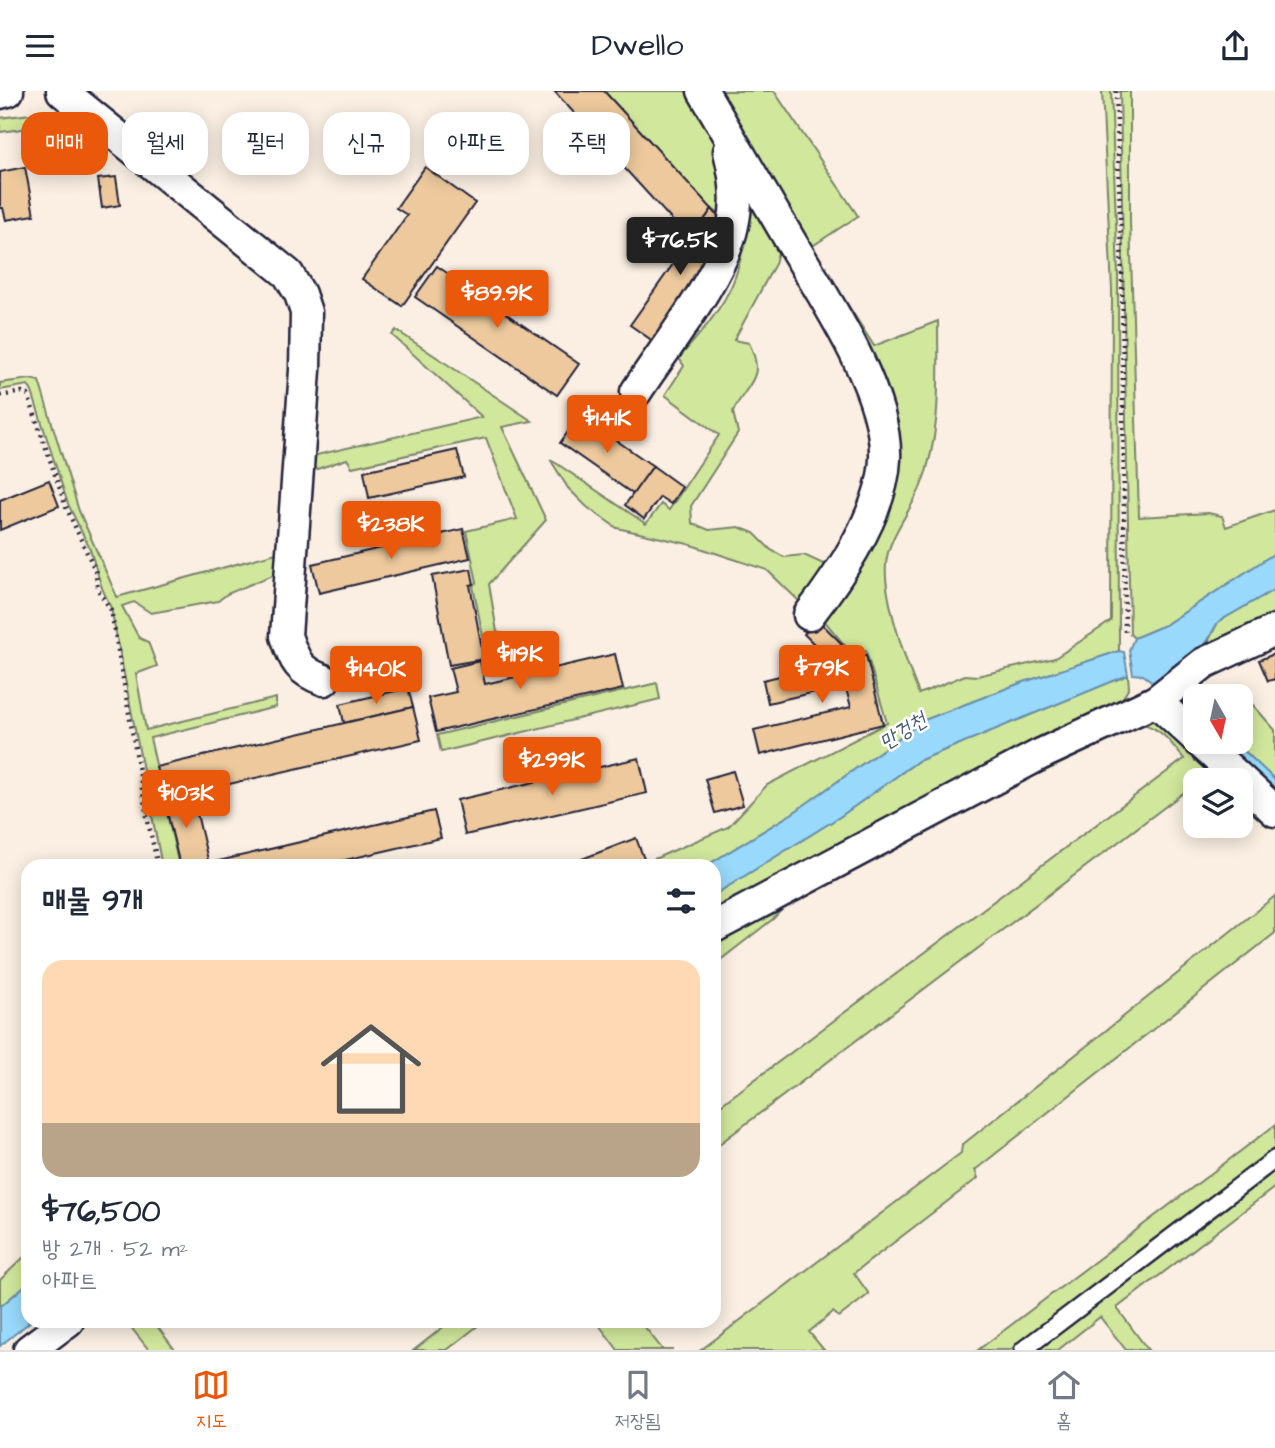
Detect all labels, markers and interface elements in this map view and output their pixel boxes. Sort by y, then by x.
text: Dwello [592,23,684,68]
icon: menu [21,27,59,65]
icon: share [1216,27,1254,65]
chip: 매매 [21,112,108,175]
chip: 월세 [122,112,208,175]
chip: 필터 [222,112,309,175]
chip: 신규 [323,112,410,175]
chip: 아파트 [424,112,529,175]
chip: 주택 [543,112,630,175]
pin: $76.5K [623,218,737,277]
text: $76.5K [643,224,717,256]
pin: $89.9K [440,271,554,330]
text: $89.9K [461,277,533,309]
pin: $141K [558,395,656,455]
text: $141K [583,402,631,434]
pin: $238K [342,501,440,561]
text: $238K [358,508,424,540]
pin: $119K [471,631,569,691]
text: $119K [497,638,543,670]
pin: $79K [781,645,863,705]
pin: $140K [327,647,425,706]
text: $79K [795,652,849,684]
text: $140K [346,653,406,685]
north arrow [1183,684,1253,754]
map controls [1183,684,1253,838]
water label: 만겅천 [874,704,934,757]
pin: $299K [503,737,601,797]
text: $299K [519,744,585,776]
button: layers [1183,768,1253,838]
pin: $103K [137,771,235,830]
text: $103K [158,777,214,809]
text: 매물 9개 [42,880,144,922]
icon: filters [662,882,700,920]
icon: home [308,1006,434,1132]
text: $76,500 [42,1191,160,1233]
text: 방 2개 · 52 m² [42,1233,188,1265]
text: 아파트 [42,1265,98,1297]
tab: 지도 [192,1366,230,1435]
tab: 저장됨 [615,1366,660,1435]
tab: 홈 [1045,1366,1083,1435]

